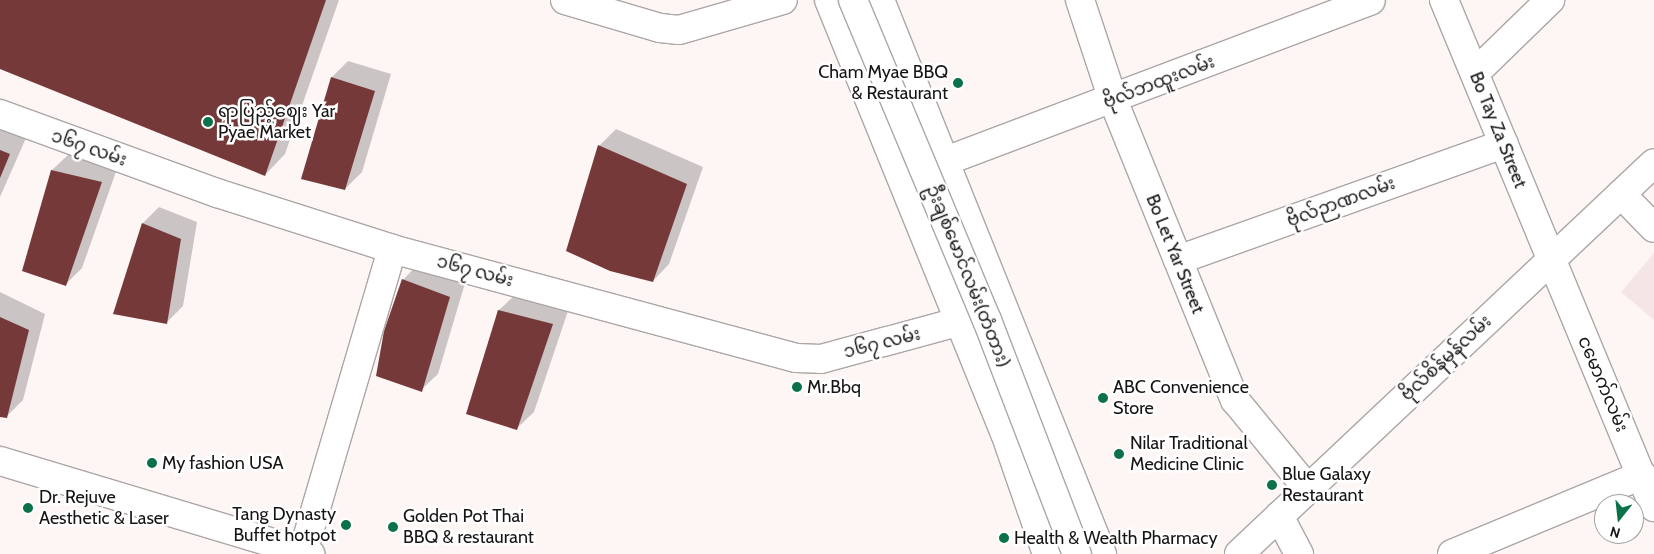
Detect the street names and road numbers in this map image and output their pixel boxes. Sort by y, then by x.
street label: ဗိုလ်ဘထူးလမ်း [1100,51,1218,113]
street label: Bo Tay Za Street [1465,69,1531,191]
street label: ၁၆၇ လမ်း [48,125,130,171]
street label: ဗိုလ်ဉာဏလမ်း [1284,172,1398,232]
street label: ဦးချစ်မောင်လမ်း(တံတား) [921,182,1015,370]
street label: Bo Let Yar Street [1141,191,1209,317]
street label: ၁၆၇ လမ်း [434,250,516,292]
street label: ဗိုလ်စိန်မှန်လမ်း [1396,311,1496,405]
street label: ၁၆၇ လမ်း [841,323,923,363]
street label: ငမောက်လမ်း [1573,333,1633,435]

